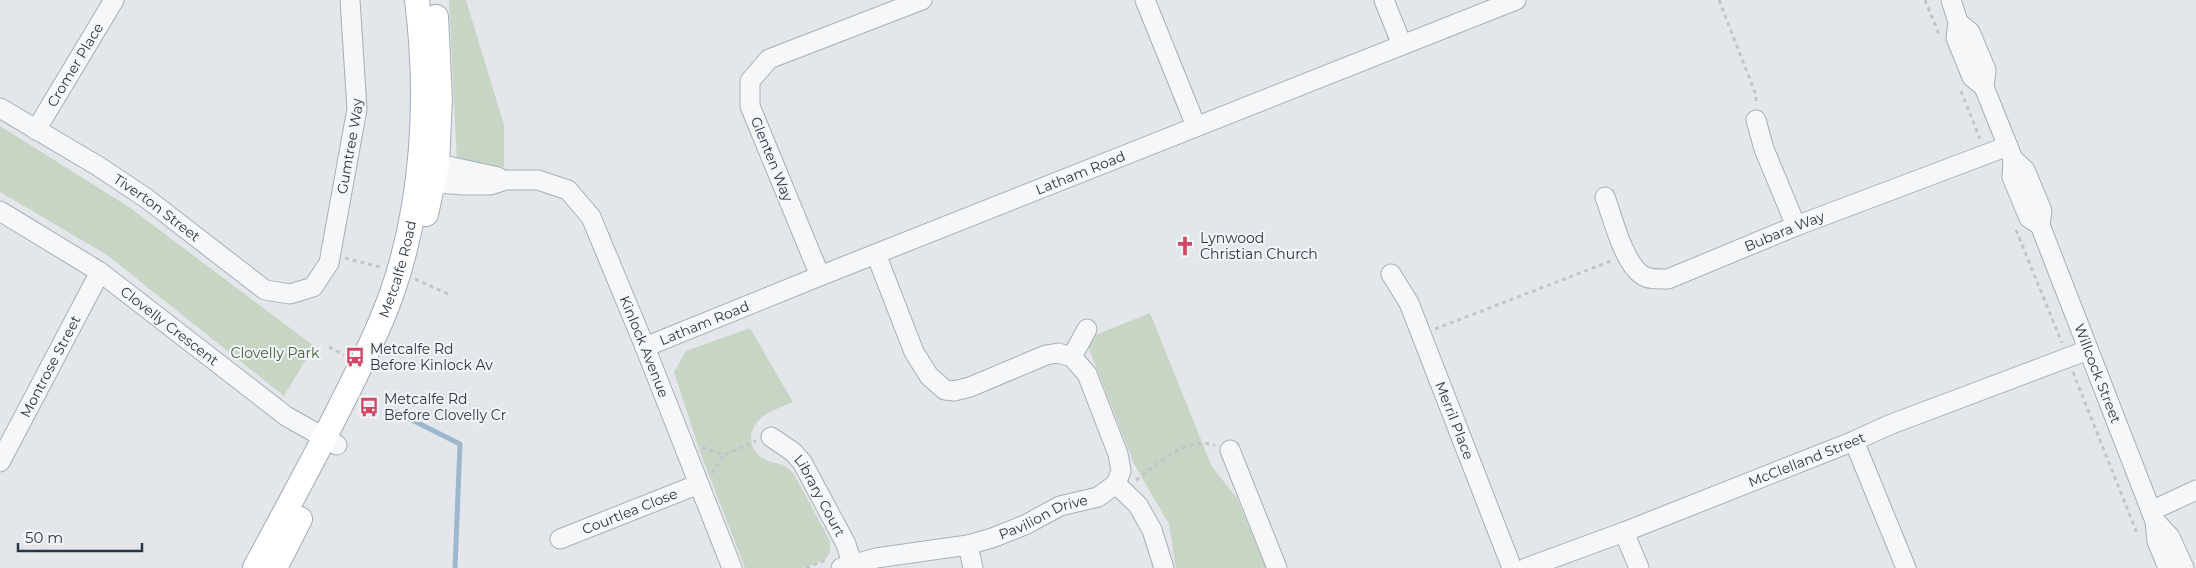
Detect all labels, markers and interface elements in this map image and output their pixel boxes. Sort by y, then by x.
street label: Cromer Place [43,19,107,110]
street label: Gumtree Way [333,97,366,196]
street label: Glenten Way [747,114,797,204]
street label: Latham Road [1033,147,1128,199]
street label: Tiverton Street [110,170,204,246]
street label: Bubara Way [1742,207,1827,255]
street label: Metcalfe Road [374,219,420,320]
place label: Lynwood Christian Church [1200,229,1318,263]
church icon: Lynwood Christian Church [1174,235,1196,257]
street label: Clovelly Crescent [117,282,222,370]
street label: Kinlock Avenue [616,293,673,400]
street label: Latham Road [657,297,752,349]
street label: Montrose Street [16,312,85,421]
street label: Willcock Street [2070,321,2125,426]
place label: Metcalfe Rd Before Kinlock Av [370,340,493,374]
park label: Clovelly Park [231,344,320,362]
bus stop icon: Metcalfe Rd Before Kinlock Av [344,346,366,368]
street label: Merril Place [1431,379,1478,462]
place label: Metcalfe Rd Before Clovelly Cr [384,390,507,424]
bus stop icon: Metcalfe Rd Before Clovelly Cr [358,396,380,418]
street label: McClelland Street [1746,428,1868,491]
street label: Library Court [790,450,850,540]
street label: Courtlea Close [579,484,680,538]
street label: Pavilion Drive [996,491,1089,543]
scale bar [18,520,141,552]
text: 50 m [25,528,63,547]

